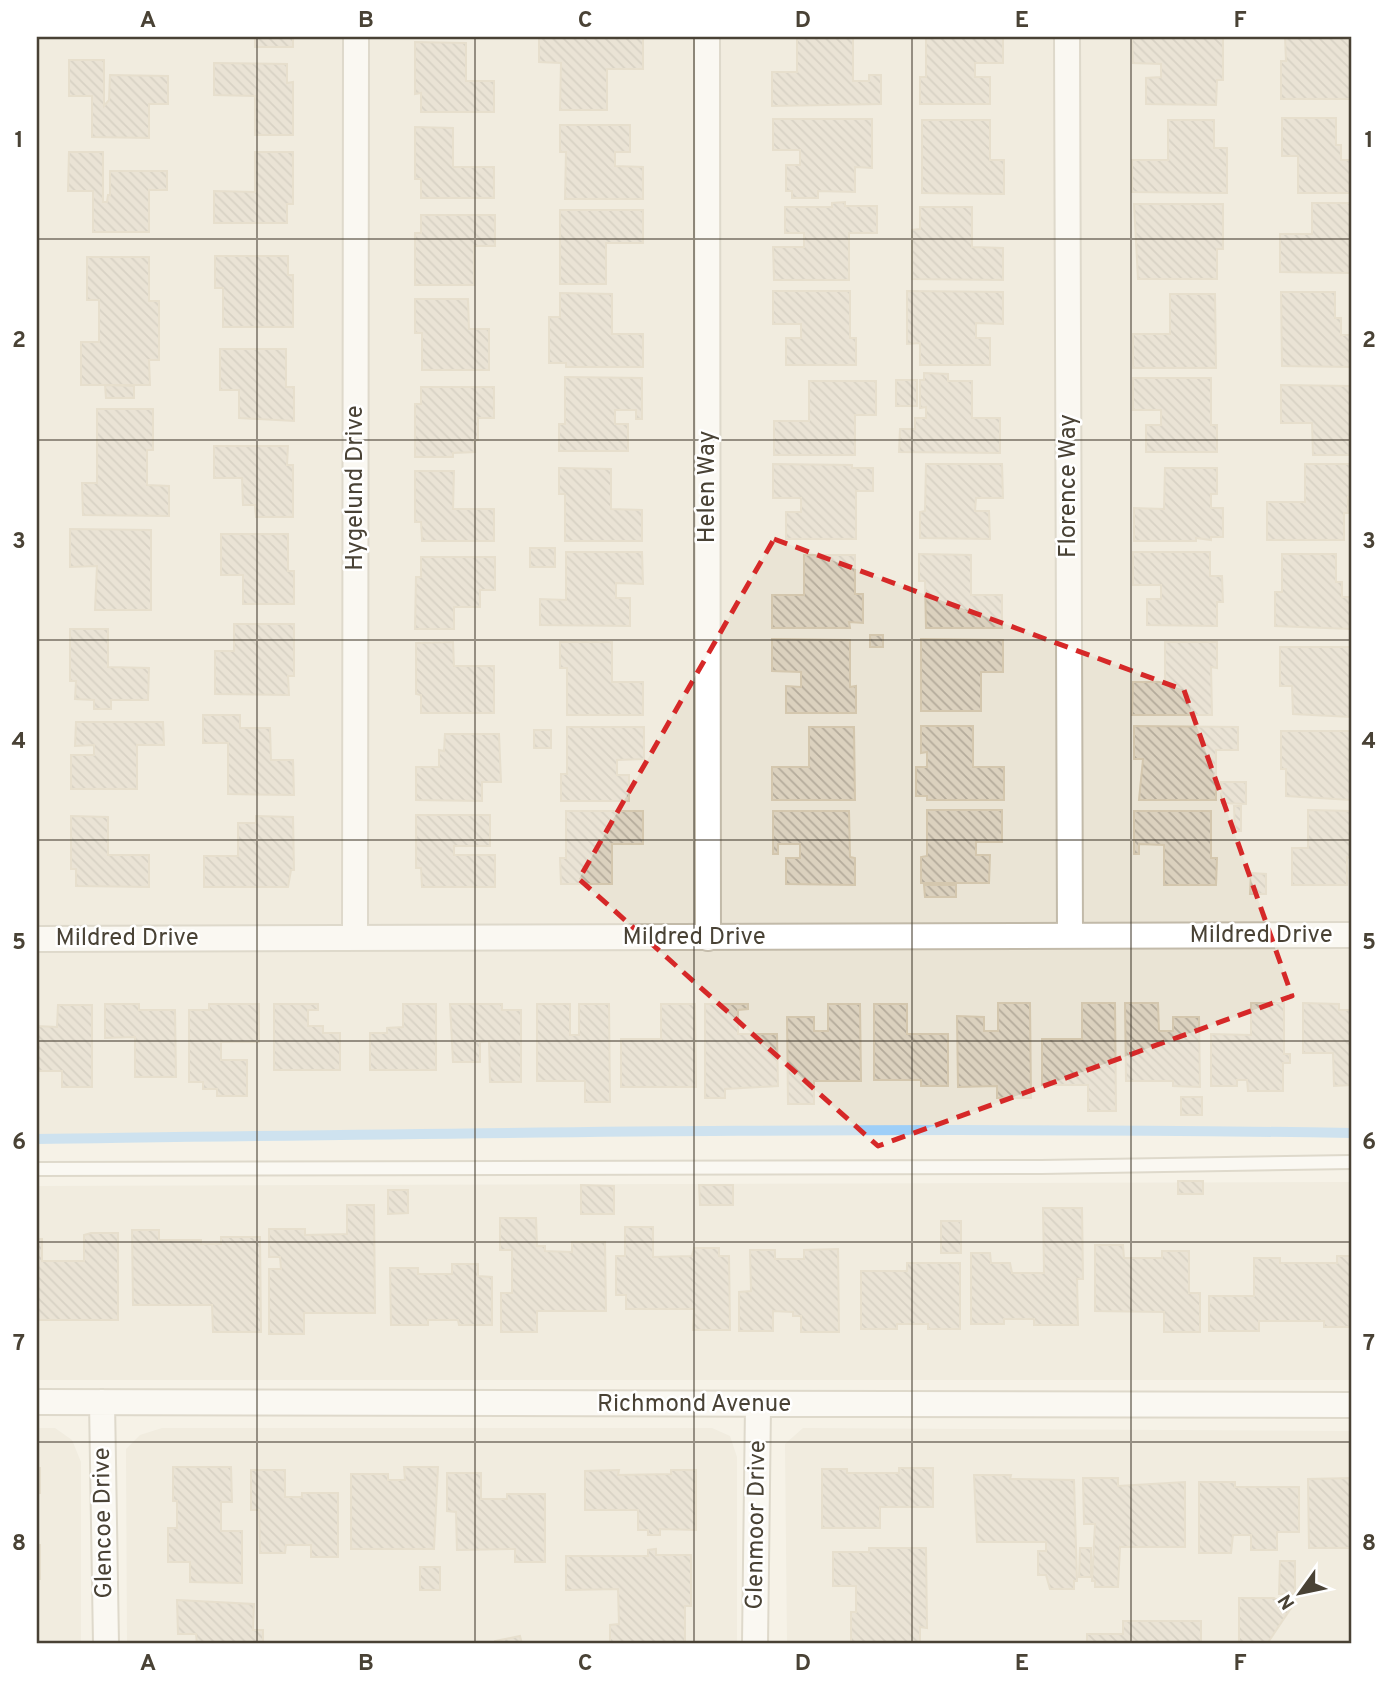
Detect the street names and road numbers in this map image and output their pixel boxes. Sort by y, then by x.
street label: Hygelund Drive [341,405,371,571]
street label: Florence Way [1054,414,1084,558]
street label: Helen Way [693,431,723,543]
street label: Mildred Drive [1189,921,1333,951]
street label: Mildred Drive [622,923,766,953]
street label: Mildred Drive [55,924,199,954]
street label: Richmond Avenue [597,1390,791,1420]
street label: Glenmoor Drive [741,1440,773,1610]
street label: Glencoe Drive [88,1447,120,1599]

